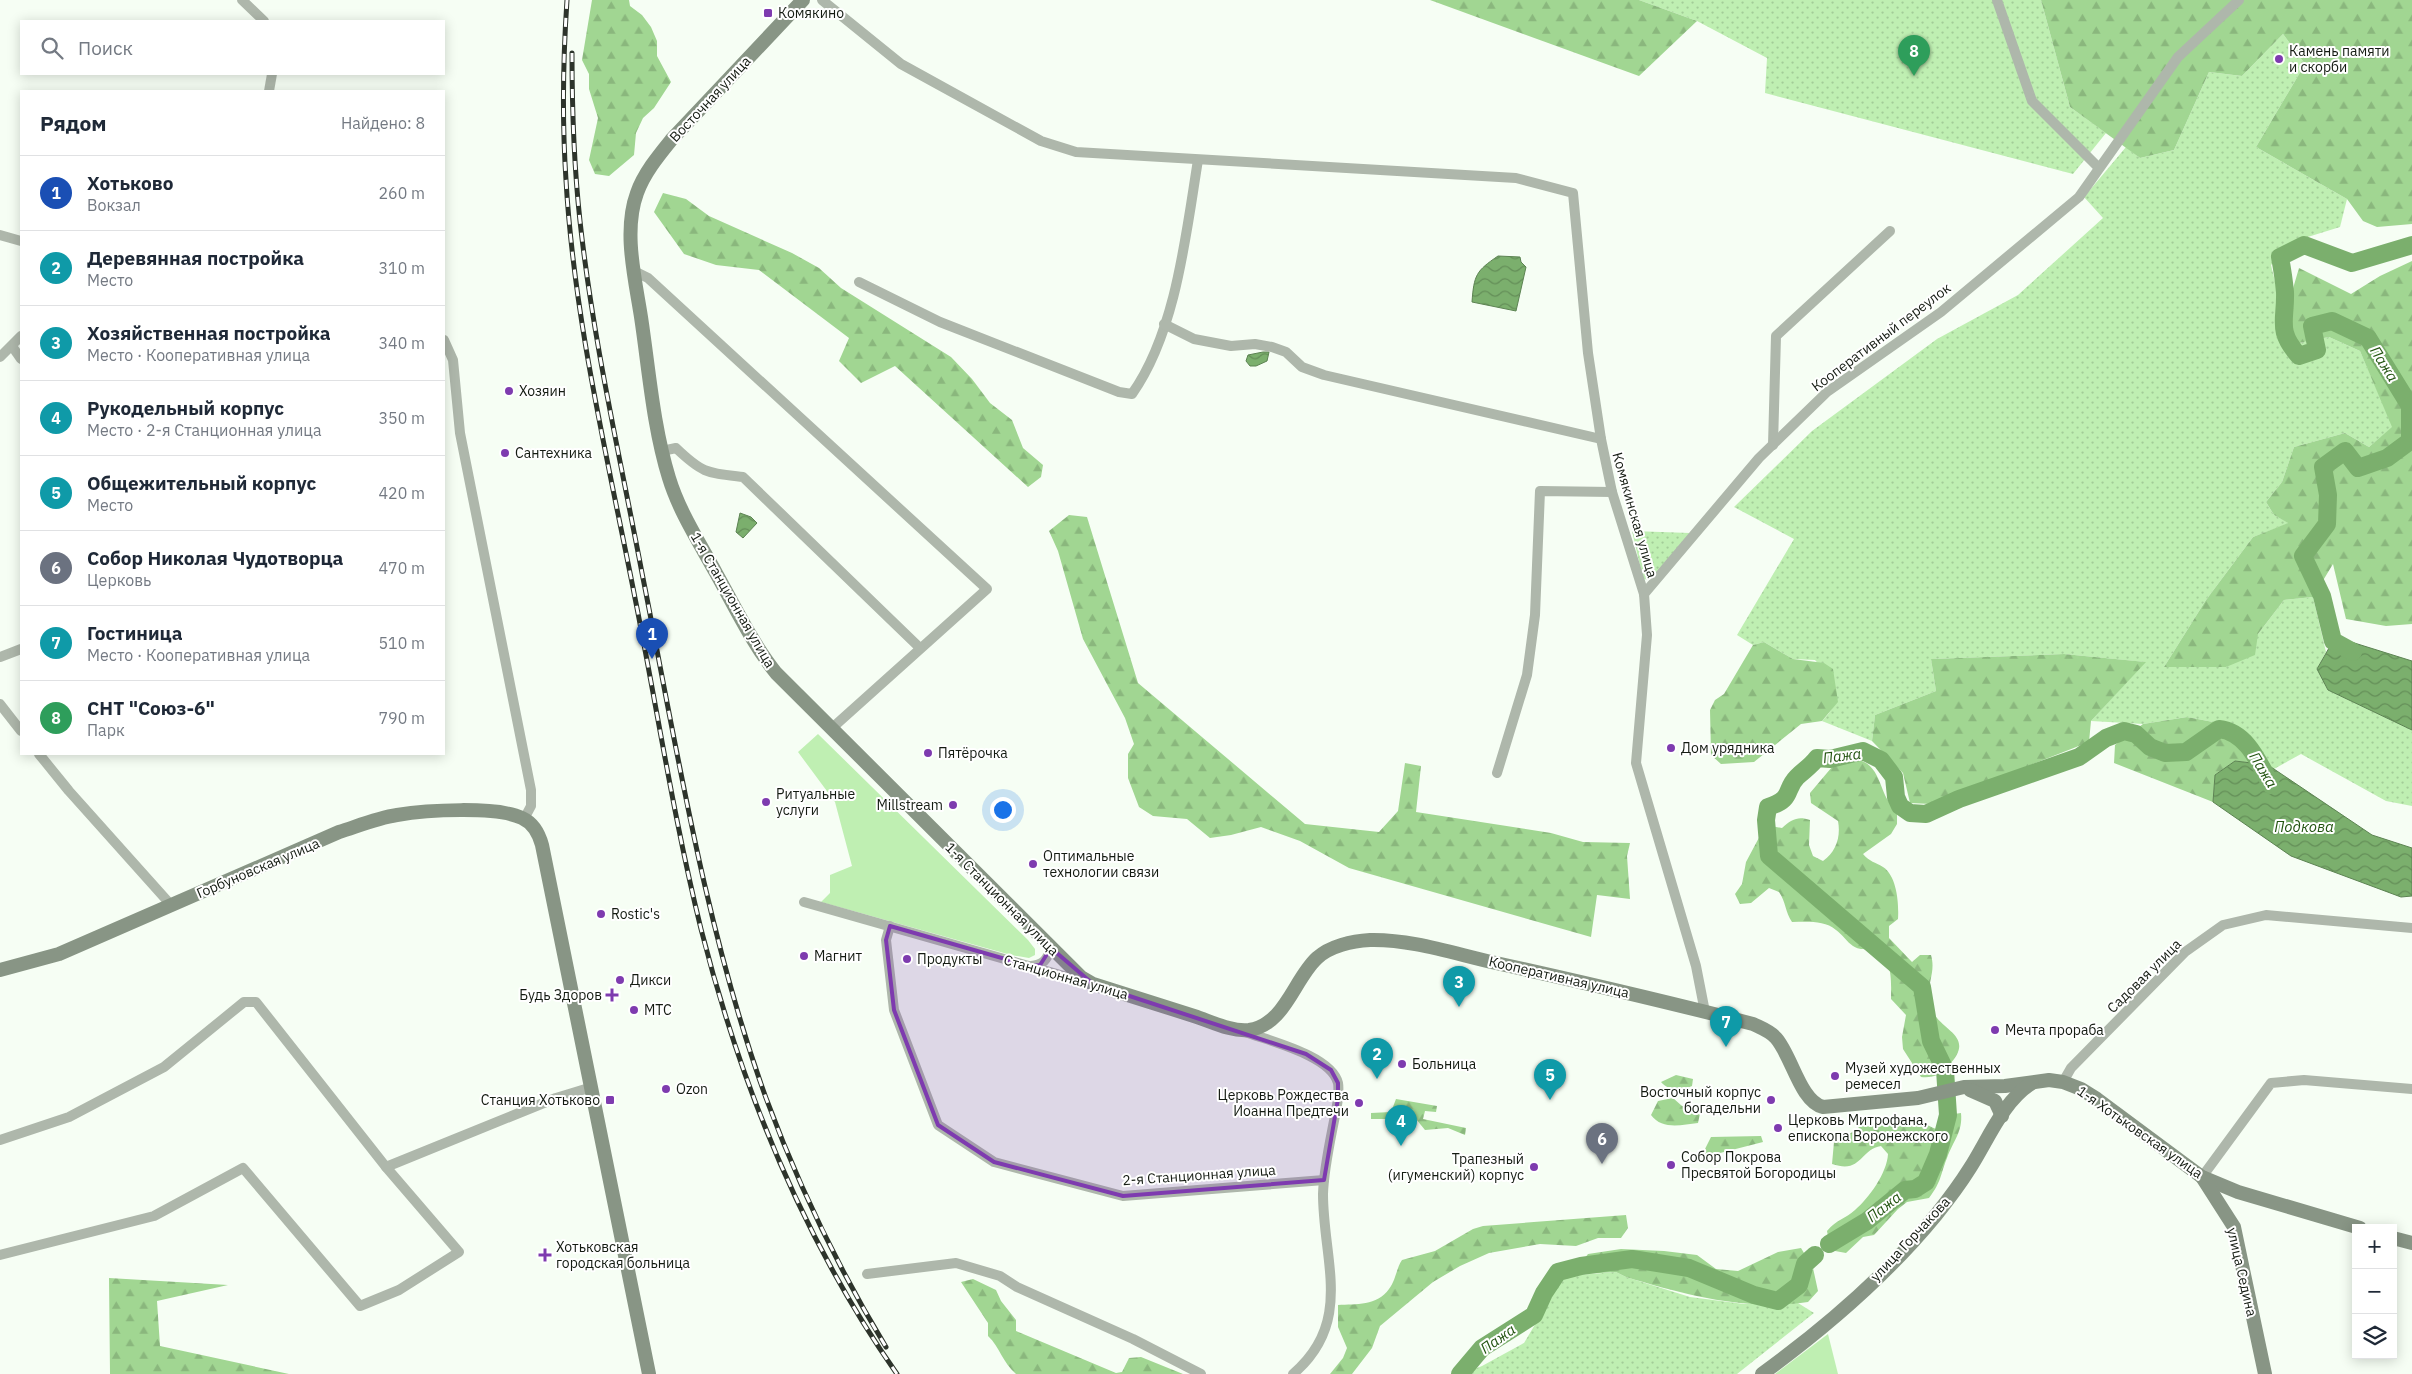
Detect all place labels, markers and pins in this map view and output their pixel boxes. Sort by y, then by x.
place label: Комякино [778,4,844,22]
marker: Комякино [762,7,774,19]
pin: 8 [1898,35,1930,76]
place label: Камень памяти и скорби [2289,42,2390,76]
marker: Камень памяти и скорби [2273,53,2285,65]
place label: Хозяин [519,382,566,400]
marker: Хозяин [503,385,515,397]
place label: Сантехника [515,444,592,462]
marker: Сантехника [499,447,511,459]
pin: 1 [636,618,668,659]
place label: Дом урядника [1681,739,1775,757]
marker: Дом урядника [1665,742,1677,754]
place label: Пятёрочка [938,744,1008,762]
marker: Пятёрочка [922,747,934,759]
place label: Ритуальные услуги [776,785,855,819]
marker: Ритуальные услуги [760,796,772,808]
place label: Millstream [877,796,943,814]
marker: Millstream [947,799,959,811]
place label: Оптимальные технологии связи [1043,847,1159,881]
marker: Оптимальные технологии связи [1027,858,1039,870]
place label: Rostic's [611,905,660,923]
marker: Rostic's [595,908,607,920]
place label: Магнит [814,947,862,965]
marker: Магнит [798,950,810,962]
place label: Продукты [917,950,982,968]
marker: Продукты [901,953,913,965]
pin: 3 [1443,966,1475,1007]
place label: Дикси [630,971,671,989]
marker: Дикси [614,974,626,986]
place label: Будь Здоров [519,986,602,1004]
marker: Будь Здоров [606,989,618,1001]
place label: МТС [644,1001,672,1019]
marker: МТС [628,1004,640,1016]
pin: 7 [1710,1006,1742,1047]
place label: Мечта прораба [2005,1021,2104,1039]
marker: Мечта прораба [1989,1024,2001,1036]
pin: 2 [1361,1038,1393,1079]
place label: Больница [1412,1055,1477,1073]
marker: Больница [1396,1058,1408,1070]
pin: 5 [1534,1059,1566,1100]
place label: Музей художественных ремесел [1845,1059,2001,1093]
marker: Музей художественных ремесел [1829,1070,1841,1082]
place label: Ozon [676,1080,708,1098]
marker: Ozon [660,1083,672,1095]
place label: Восточный корпус богадельни [1640,1083,1761,1117]
place label: Церковь Рождества Иоанна Предтечи [1218,1086,1350,1120]
place label: Станция Хотьково [481,1091,600,1109]
marker: Станция Хотьково [604,1094,616,1106]
marker: Восточный корпус богадельни [1765,1094,1777,1106]
marker: Церковь Рождества Иоанна Предтечи [1353,1097,1365,1109]
pin: 4 [1385,1105,1417,1146]
place label: Церковь Митрофана, епископа Воронежского [1788,1111,1948,1145]
marker: Церковь Митрофана, епископа Воронежского [1772,1122,1784,1134]
pin: 6 [1586,1123,1618,1164]
place label: Собор Покрова Пресвятой Богородицы [1681,1148,1836,1182]
place label: Трапезный (игуменский) корпус [1388,1150,1524,1184]
marker: Собор Покрова Пресвятой Богородицы [1665,1159,1677,1171]
marker: Трапезный (игуменский) корпус [1528,1161,1540,1173]
place label: Хотьковская городская больница [556,1238,691,1272]
marker: Хотьковская городская больница [538,1248,552,1262]

